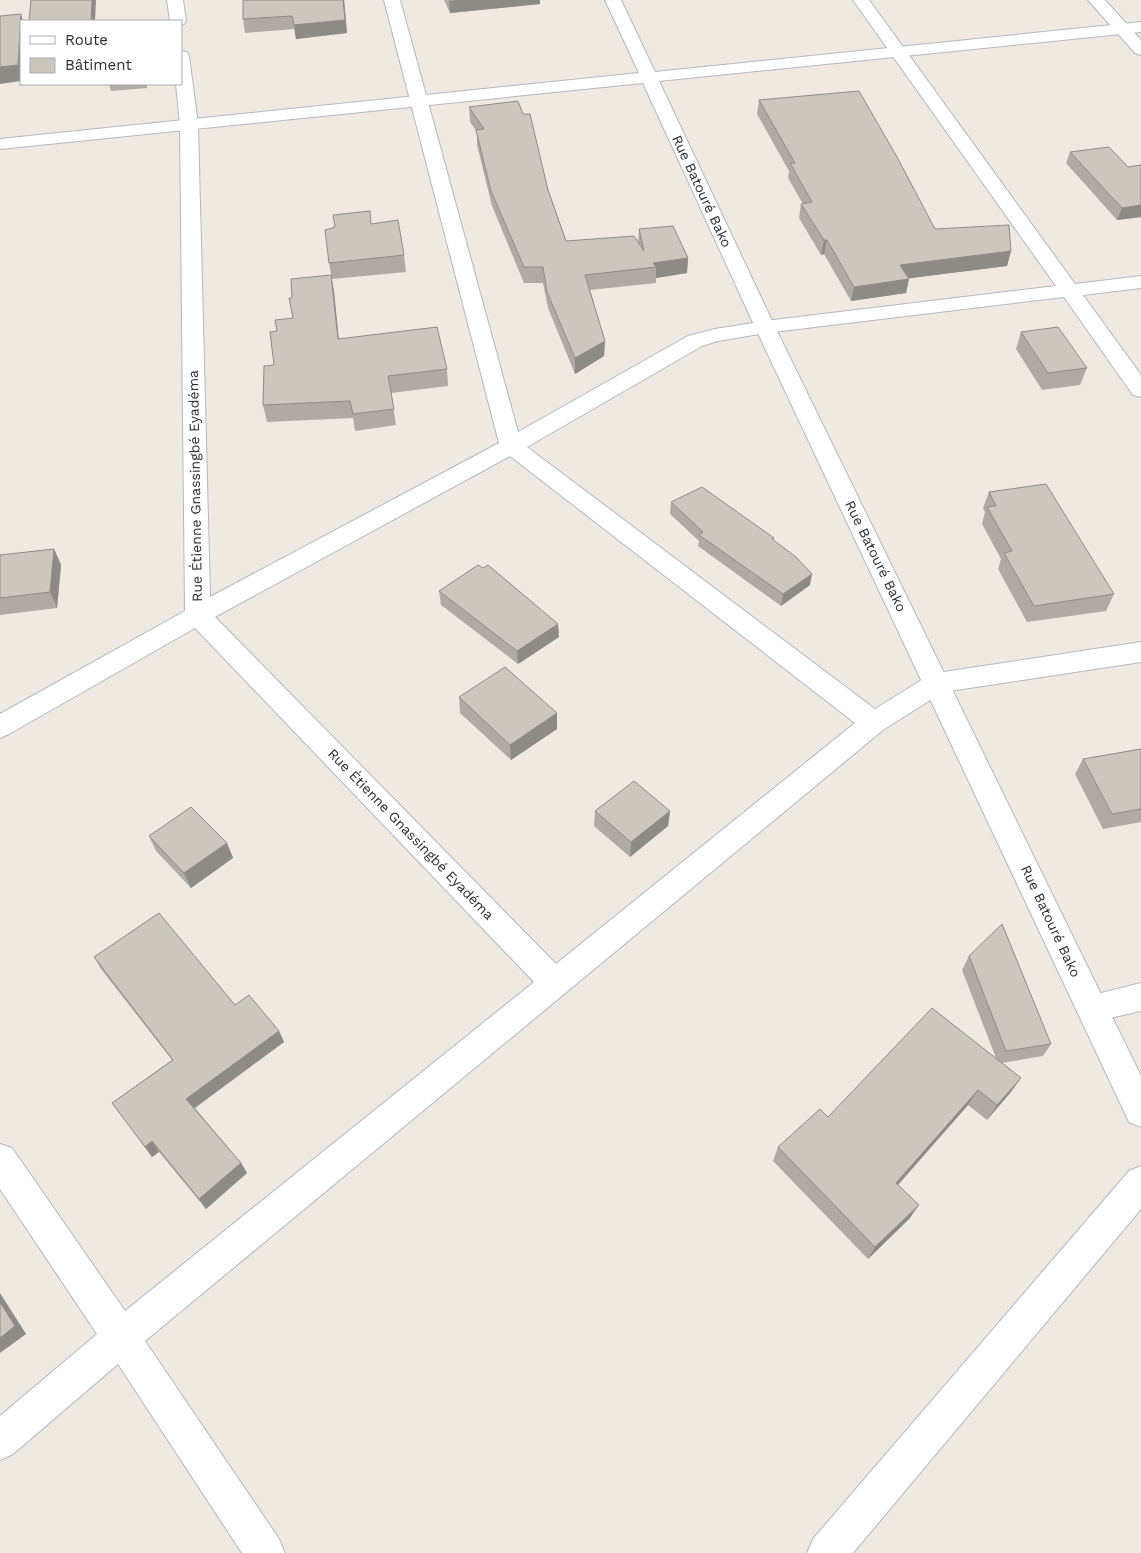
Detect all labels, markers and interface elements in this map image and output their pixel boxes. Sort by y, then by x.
legend [20,20,182,85]
text: Route [65,31,108,49]
text: Bâtiment [65,56,132,74]
street label: Rue Batouré Bako [669,132,735,250]
street label: Rue Étienne Gnassingbé Eyadéma [185,370,205,602]
street label: Rue Batouré Bako [842,498,910,614]
street label: Rue Étienne Gnassingbé Eyadéma [325,745,497,923]
street label: Rue Batouré Bako [1018,862,1084,980]

